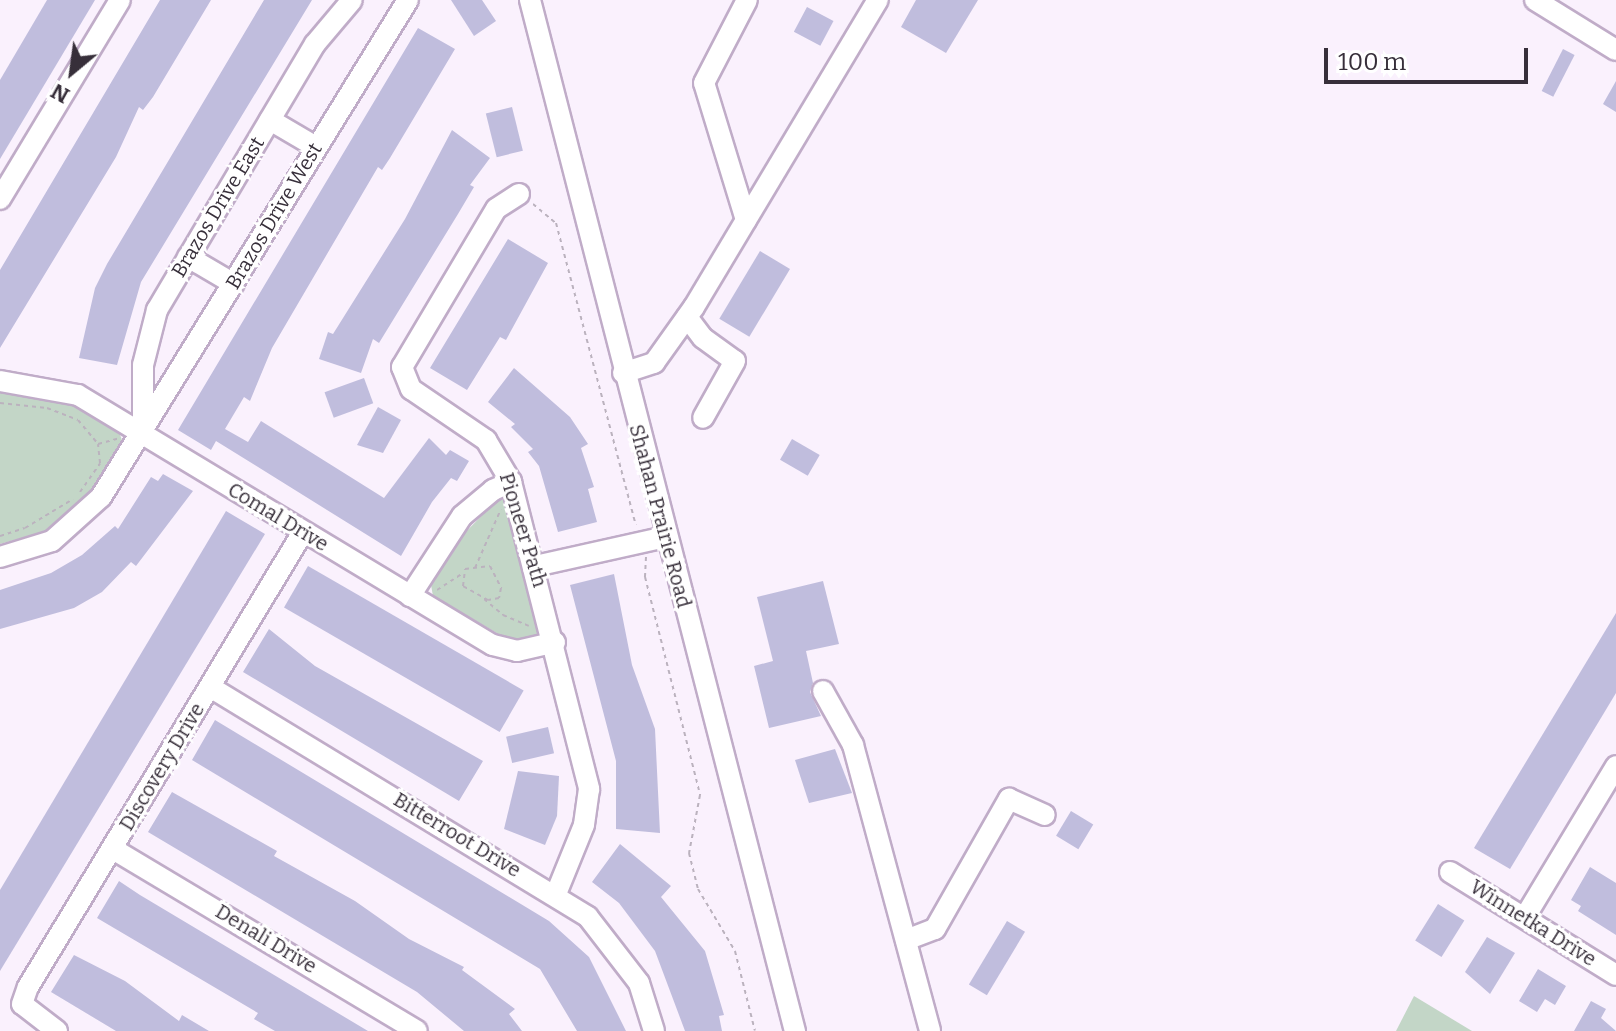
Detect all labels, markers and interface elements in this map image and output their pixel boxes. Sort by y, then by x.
north arrow [32,32,112,112]
scale bar [1328,32,1532,82]
text: 100 m [1338,48,1406,76]
text: N [46,78,74,109]
street label: Brazos Drive East [167,132,269,282]
street label: Brazos Drive West [221,139,327,293]
street label: Shahan Prairie Road [624,422,696,610]
street label: Pioneer Path [494,470,552,590]
street label: Comal Drive [223,478,333,556]
street label: Discovery Drive [114,699,210,835]
street label: Bitterroot Drive [389,788,525,882]
street label: Winnetka Drive [1466,875,1600,971]
street label: Denali Drive [211,899,321,979]

